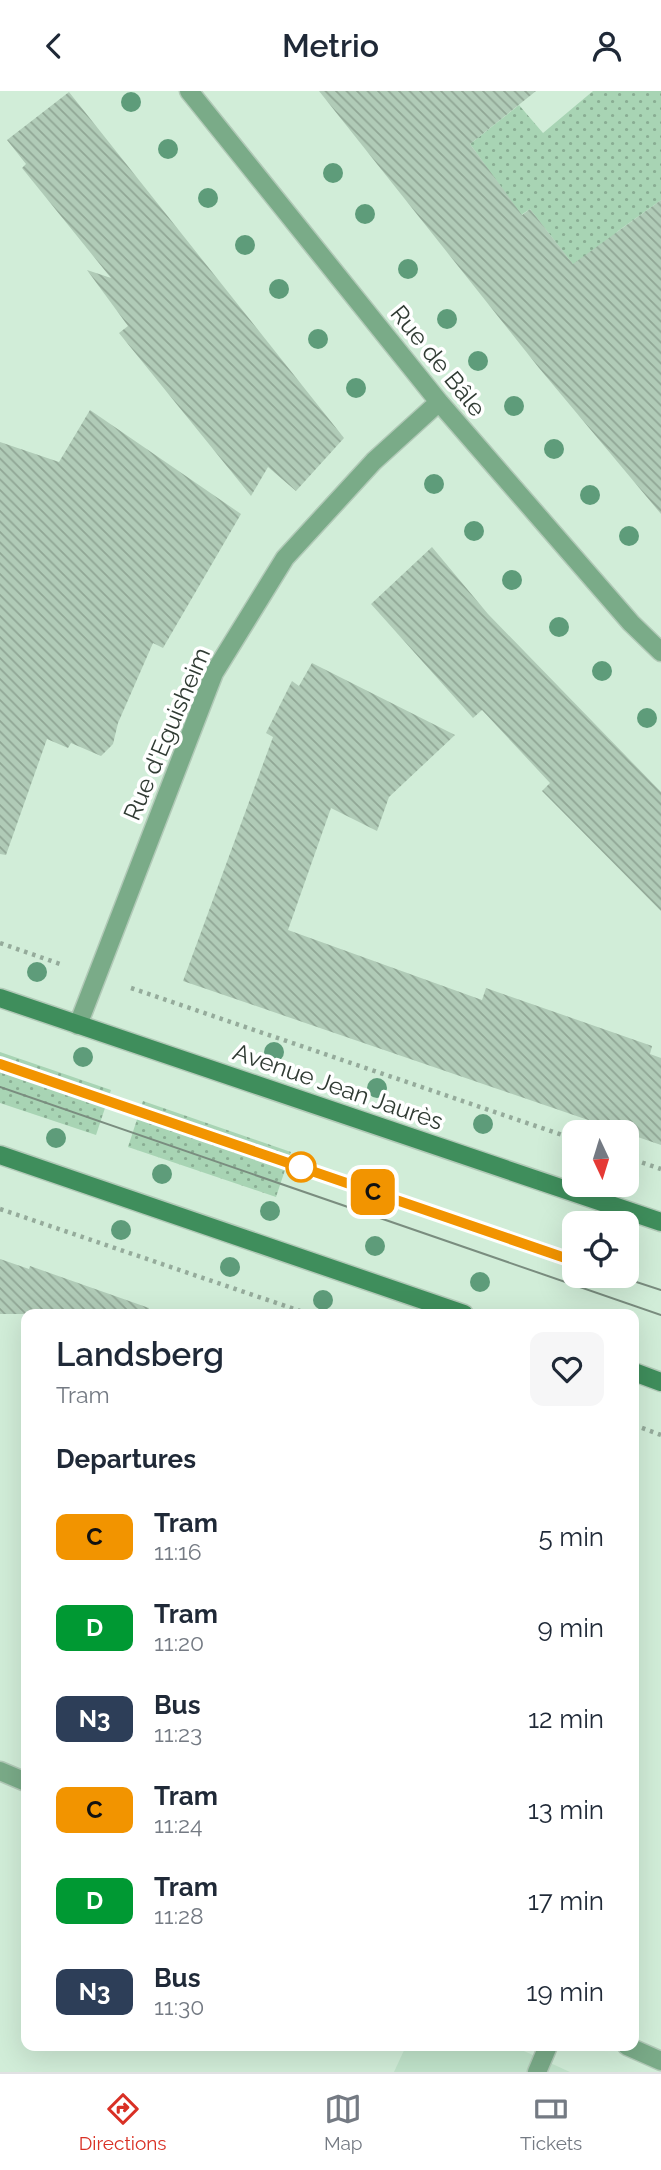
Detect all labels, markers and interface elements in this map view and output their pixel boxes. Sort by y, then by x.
icon: back [35,27,73,65]
text: Metrio [282,27,379,64]
icon: person [588,27,626,65]
street label: Rue de Bâle [385,299,492,422]
street label: Rue d'Eguisheim [117,643,216,825]
street label: Avenue Jean Jaurès [229,1037,447,1136]
north arrow [562,1120,639,1197]
map controls [562,1120,639,1288]
unlabelled marker [286,1152,316,1182]
line badge: C [350,1169,396,1215]
text: C [365,1177,381,1206]
button: locate [562,1211,639,1288]
button: heart [530,1332,604,1406]
text: Landsberg [56,1335,224,1374]
text: Tram [56,1381,110,1408]
text: Departures [56,1444,196,1474]
text: Tram [154,1508,218,1538]
text: C [86,1522,103,1551]
text: 5 min [538,1522,604,1552]
text: 11:16 [154,1538,202,1565]
text: Tram [154,1599,218,1629]
text: D [86,1613,103,1642]
text: 9 min [537,1613,604,1643]
text: 11:20 [154,1629,204,1656]
text: Bus [154,1690,201,1720]
text: N3 [79,1704,110,1733]
text: 12 min [528,1704,604,1734]
text: 11:23 [154,1720,202,1747]
text: Tram [154,1781,218,1811]
text: C [86,1795,103,1824]
text: 13 min [528,1795,604,1825]
text: 11:24 [154,1811,203,1838]
text: Tram [154,1872,218,1902]
text: D [86,1886,103,1915]
text: 17 min [528,1886,604,1916]
text: 11:28 [154,1902,204,1929]
text: Bus [154,1963,201,1993]
text: N3 [79,1977,110,2006]
text: 19 min [526,1977,604,2007]
text: 11:30 [154,1993,204,2020]
tab: Directions [79,2090,166,2154]
tab: Map [324,2090,363,2154]
tab: Tickets [520,2090,582,2154]

